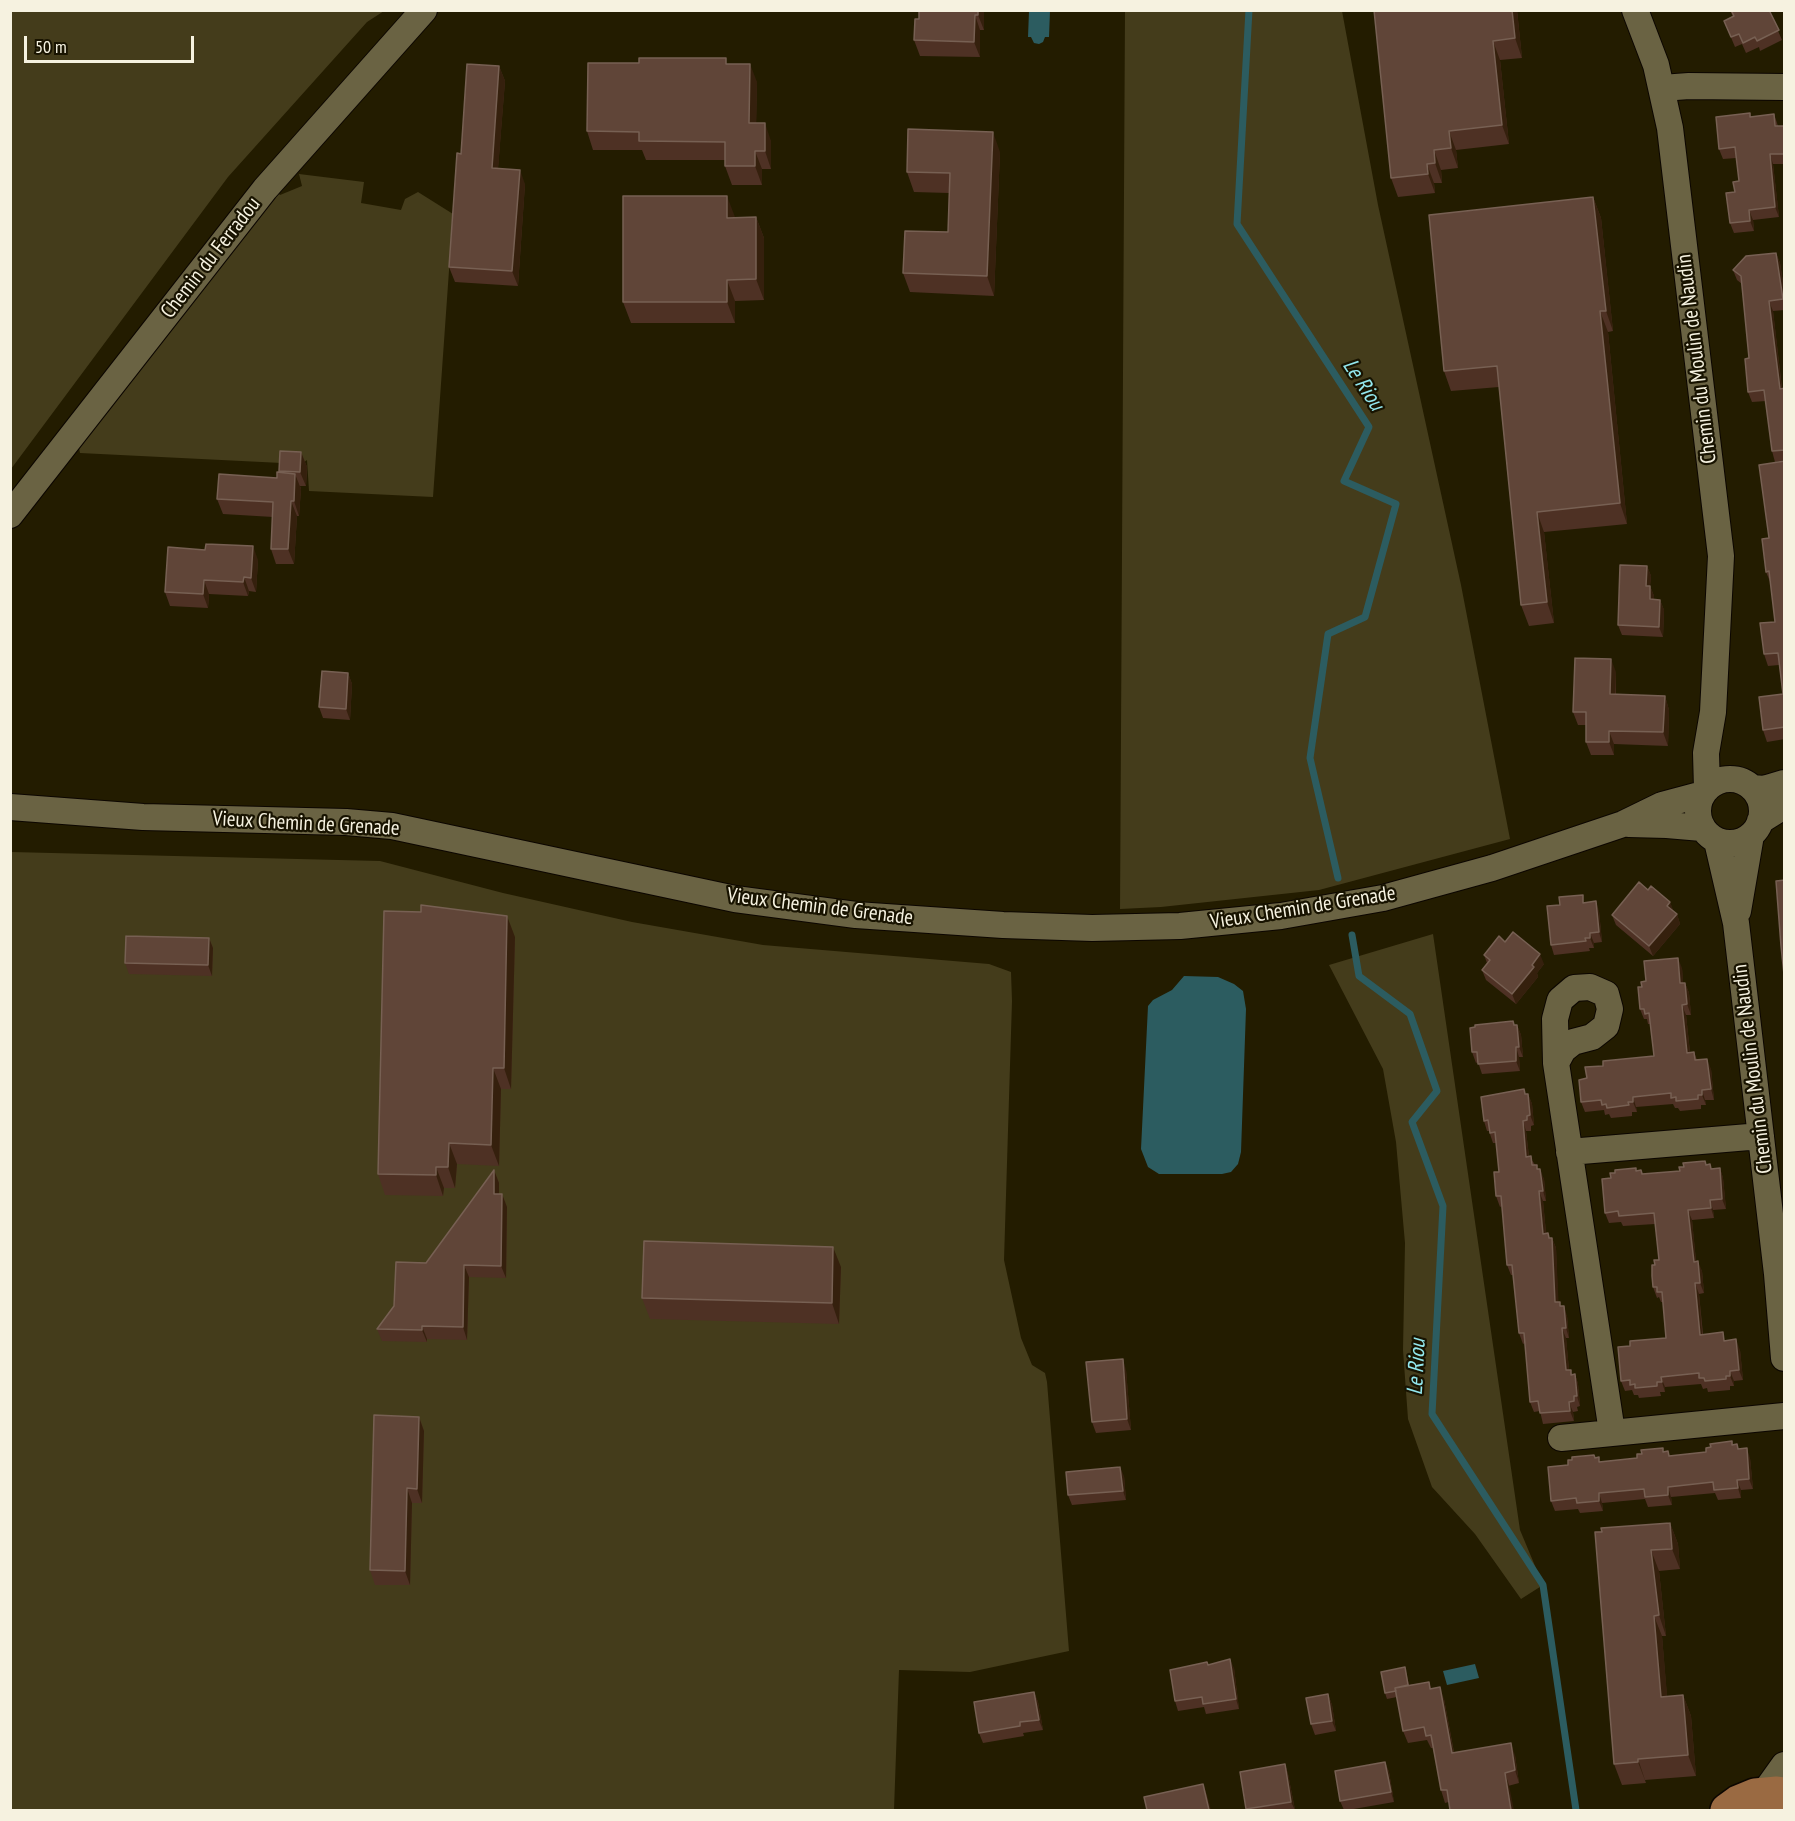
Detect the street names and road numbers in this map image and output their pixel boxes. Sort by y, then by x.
street label: Chemin du Ferradou [156,192,266,324]
street label: Chemin du Moulin de Naudin [1672,253,1722,465]
street label: Vieux Chemin de Grenade [212,807,400,841]
street label: Vieux Chemin de Grenade [1209,881,1397,935]
street label: Vieux Chemin de Grenade [726,883,914,931]
street label: Chemin du Moulin de Naudin [1728,963,1778,1175]

